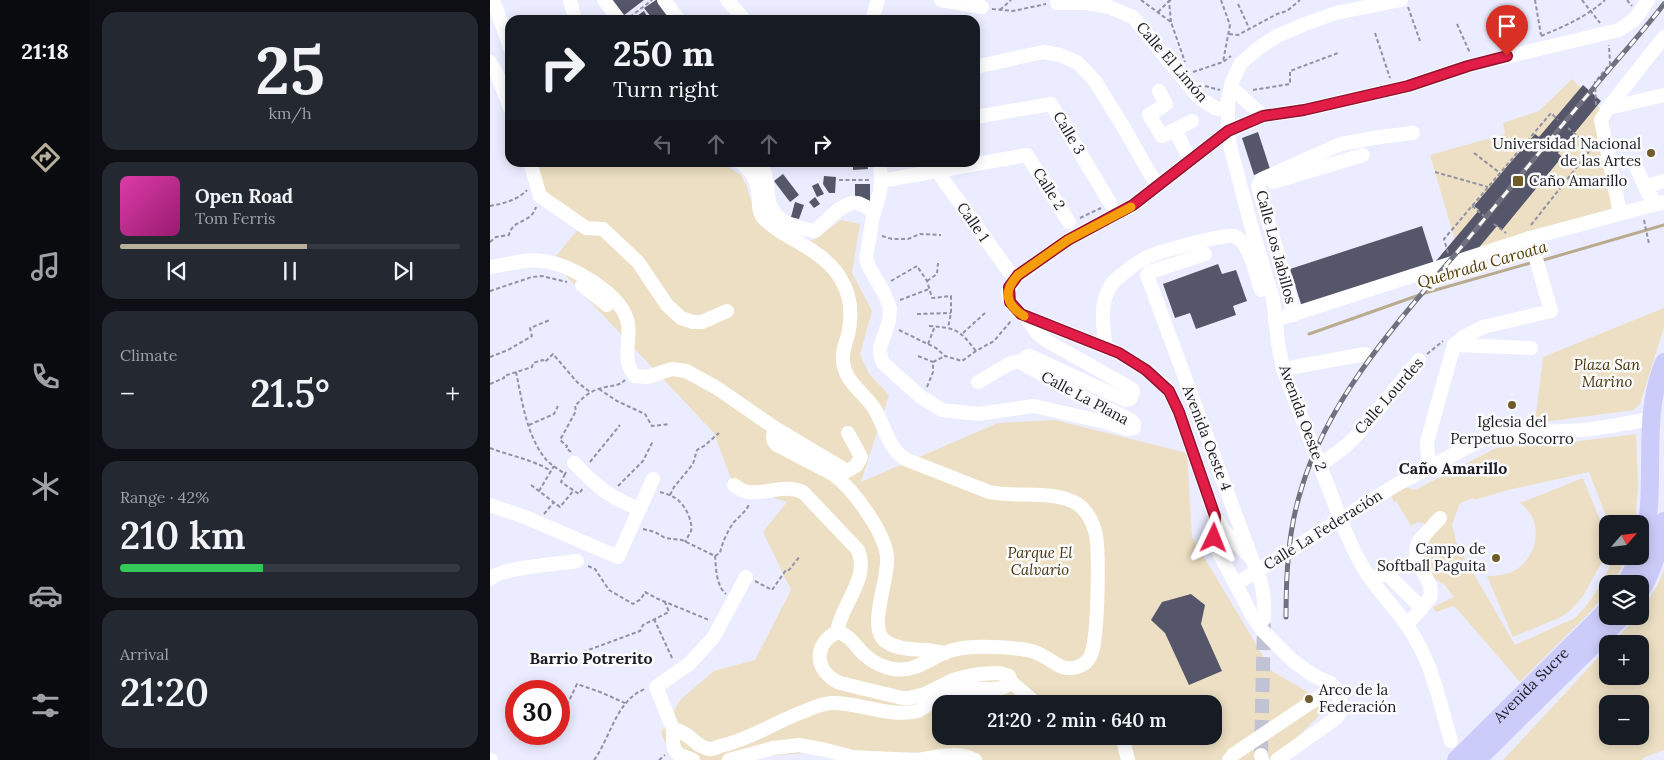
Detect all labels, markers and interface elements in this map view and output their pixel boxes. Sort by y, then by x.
pin [1486,5,1528,56]
icon: arrive [1493,12,1521,40]
street label: Calle El Limón [1132,18,1212,106]
text: 25 [255,29,325,112]
text: 250 m [613,31,714,76]
icon: right [530,35,595,100]
text: 21:18 [21,37,69,65]
text: Turn right [613,75,718,103]
text: km/h [268,103,312,123]
street label: Calle 3 [1049,108,1090,158]
icon: left [649,130,677,158]
icon: ahead [702,130,730,158]
icon: ahead [755,130,783,158]
icon: right [808,130,836,158]
place label: Universidad Nacional de las Artes [1492,134,1641,170]
icon: directions [28,140,63,175]
marker: Universidad Nacional de las Artes [1645,147,1657,159]
street label: Calle 2 [1029,164,1070,213]
place label: Caño Amarillo [1529,171,1627,190]
marker: Caño Amarillo [1511,174,1525,188]
text: Open Road [195,184,293,208]
street label: Calle Los Jabillos [1252,188,1301,306]
street label: Calle 1 [953,198,994,245]
text: Tom Ferris [195,208,275,228]
water label: Quebrada Caroata [1415,236,1549,292]
icon: music [28,249,63,284]
icon: previous [163,257,191,285]
icon: pause [276,257,304,285]
icon: next [389,257,417,285]
text: Climate [120,345,177,365]
street label: Calle Lourdes [1350,353,1427,438]
park label: Plaza San Marino [1574,355,1641,391]
icon: phone [28,359,63,394]
street label: Avenida Oeste 2 [1275,361,1331,473]
street label: Calle La Plana [1038,366,1133,429]
text: 21.5° [250,369,330,417]
text: − [120,376,135,412]
text: + [445,376,460,412]
street label: Avenida Oeste 4 [1178,381,1236,493]
marker: Iglesia del Perpetuo Socorro [1506,399,1518,411]
place label: Iglesia del Perpetuo Socorro [1450,412,1574,448]
district label: Caño Amarillo [1399,458,1507,478]
icon: climate [28,469,63,504]
street label: Calle La Federación [1260,485,1386,574]
text: Range · 42% [120,487,209,507]
text: 210 km [120,511,246,559]
position arrow [1187,511,1239,563]
north arrow [1599,515,1649,565]
map controls [1599,515,1649,745]
place label: Campo de Softball Paguita [1377,539,1486,575]
park label: Parque El Calvario [1007,543,1073,579]
marker: Campo de Softball Paguita [1490,552,1502,564]
button: layers [1599,575,1649,625]
icon: car [28,578,63,613]
button: + [1599,635,1649,685]
street label: Avenida Sucre [1488,643,1573,727]
text: Arrival [120,644,169,664]
district label: Barrio Potrerito [529,648,653,668]
text: 21:20 [120,668,209,716]
speed limit sign: 30 [505,680,570,745]
place label: Arco de la Federación [1318,680,1396,716]
icon: filters [28,688,63,723]
marker: Arco de la Federación [1303,693,1315,705]
button: − [1599,695,1649,745]
text: 21:20 · 2 min · 640 m [987,708,1167,732]

